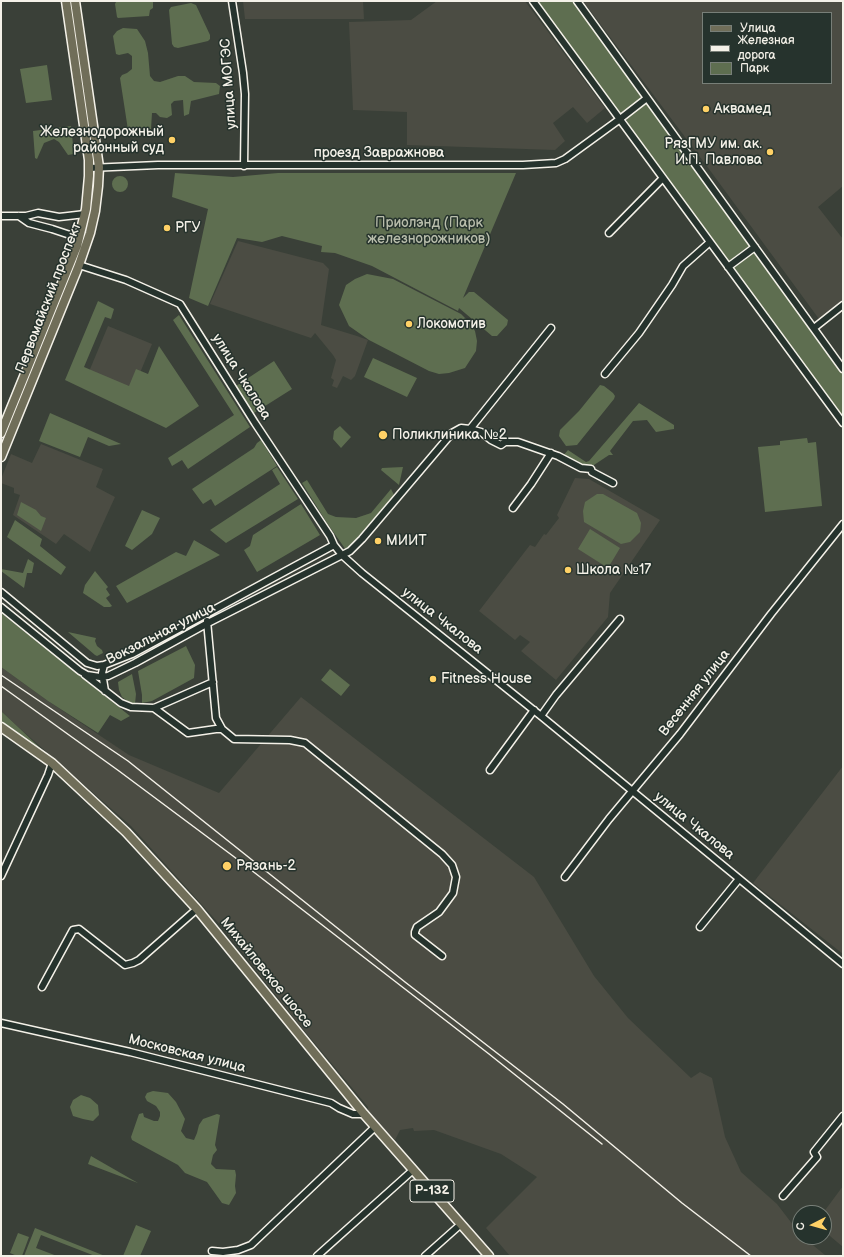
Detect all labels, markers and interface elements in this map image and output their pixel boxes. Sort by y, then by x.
legend [702,12,832,84]
text: Улица [740,21,776,36]
text: Железная дорога [738,33,795,63]
street label: улица МОГЭС [217,38,241,130]
text: Парк [740,61,769,76]
place label: Аквамед [714,101,771,117]
marker: Аквамед [701,104,711,114]
place label: Железнодорожный районный суд [40,124,164,156]
marker: Железнодорожный районный суд [167,135,177,145]
place label: РязГМУ им. ак. И.П. Павлова [664,136,762,168]
street label: проезд Завражнова [314,145,444,161]
marker: РязГМУ им. ак. И.П. Павлова [765,147,775,157]
park label: Приолэнд (Парк железнорожников) [368,215,490,248]
street label: Первомайский проспект [12,220,86,376]
place label: РГУ [175,220,201,236]
marker: РГУ [162,223,172,233]
place label: Локомотив [417,316,486,332]
marker: Локомотив [404,319,414,329]
street label: улица Чкалова [208,331,274,423]
place label: Поликлиника №2 [392,427,507,443]
marker: Поликлиника №2 [377,429,389,441]
place label: МИИТ [386,533,427,549]
marker: МИИТ [373,536,383,546]
place label: Школа №17 [576,562,651,578]
marker: Школа №17 [563,565,573,575]
street label: улица Чкалова [398,584,486,658]
street label: Вокзальная улица [104,599,218,669]
street label: Весенняя улица [656,646,734,740]
place label: Fitness House [441,671,532,687]
marker: Fitness House [428,674,438,684]
street label: улица Чкалова [651,789,737,863]
place label: Рязань-2 [236,858,296,874]
marker: Рязань-2 [221,860,233,872]
street label: Михайловское шоссе [216,914,316,1032]
street label: Московская улица [127,1031,247,1077]
road number: Р-132 [410,1180,454,1202]
north arrow [792,1205,832,1245]
text: С [794,1222,807,1231]

